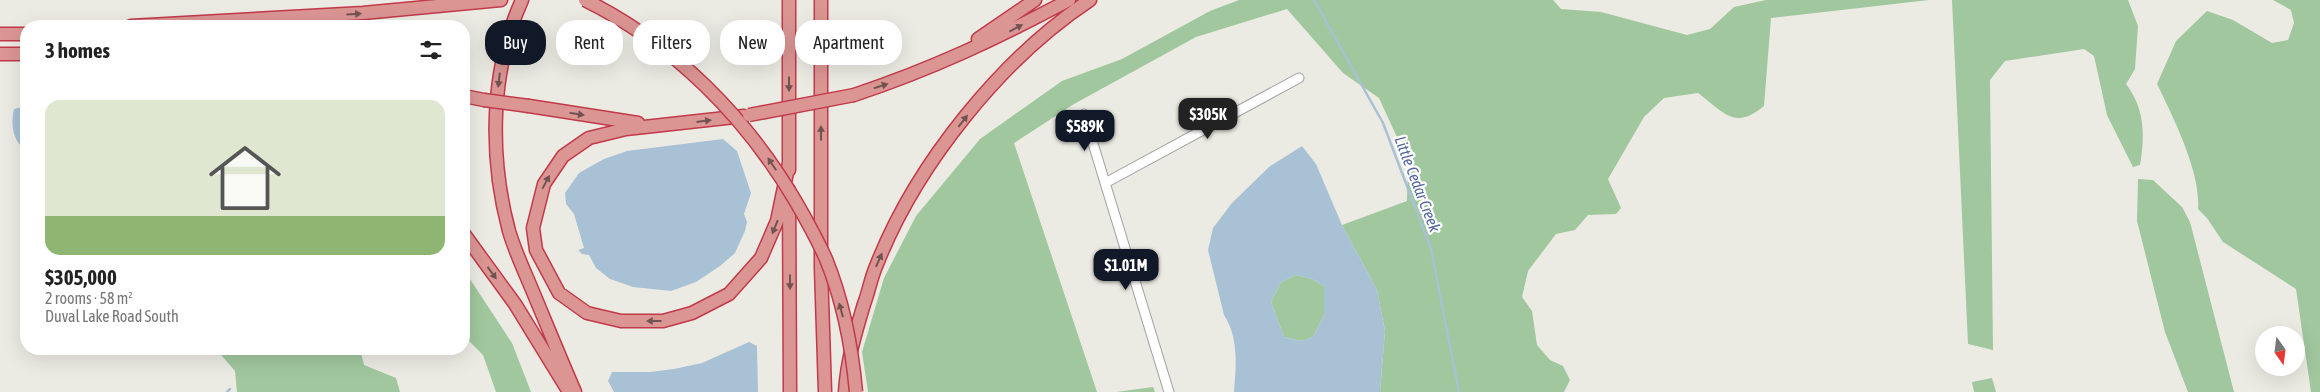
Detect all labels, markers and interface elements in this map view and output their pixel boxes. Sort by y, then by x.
one-way arrow [347,9,363,17]
chip: Buy [485,20,546,65]
chip: Rent [556,20,623,65]
chip: Filters [633,20,710,65]
chip: New [720,20,785,65]
chip: Apartment [795,20,902,65]
one-way arrow [1008,24,1023,32]
icon: filters [417,36,445,64]
text: 3 homes [45,38,110,62]
one-way arrow [495,73,503,89]
one-way arrow [785,76,793,92]
one-way arrow [874,82,889,90]
pin: $305K [1173,98,1243,140]
text: $305K [1189,105,1227,123]
one-way arrow [569,110,585,118]
pin: $589K [1050,110,1120,152]
one-way arrow [957,115,968,128]
one-way arrow [696,117,712,125]
text: $589K [1066,117,1104,135]
one-way arrow [817,125,825,141]
icon: home [200,133,290,223]
water label: Little Cedar Creek [1391,133,1445,235]
one-way arrow [767,157,777,171]
one-way arrow [542,174,550,189]
one-way arrow [770,220,778,235]
pin: $1.01M [1085,248,1167,291]
one-way arrow [875,253,883,267]
text: $1.01M [1105,256,1147,274]
text: $305,000 [45,265,117,289]
one-way arrow [487,266,498,279]
one-way arrow [786,274,794,290]
text: 2 rooms · 58 m² [45,289,133,307]
one-way arrow [837,302,845,317]
text: Duval Lake Road South [45,307,179,325]
one-way arrow [646,317,662,325]
north arrow [2255,326,2305,376]
map controls [2255,326,2305,376]

